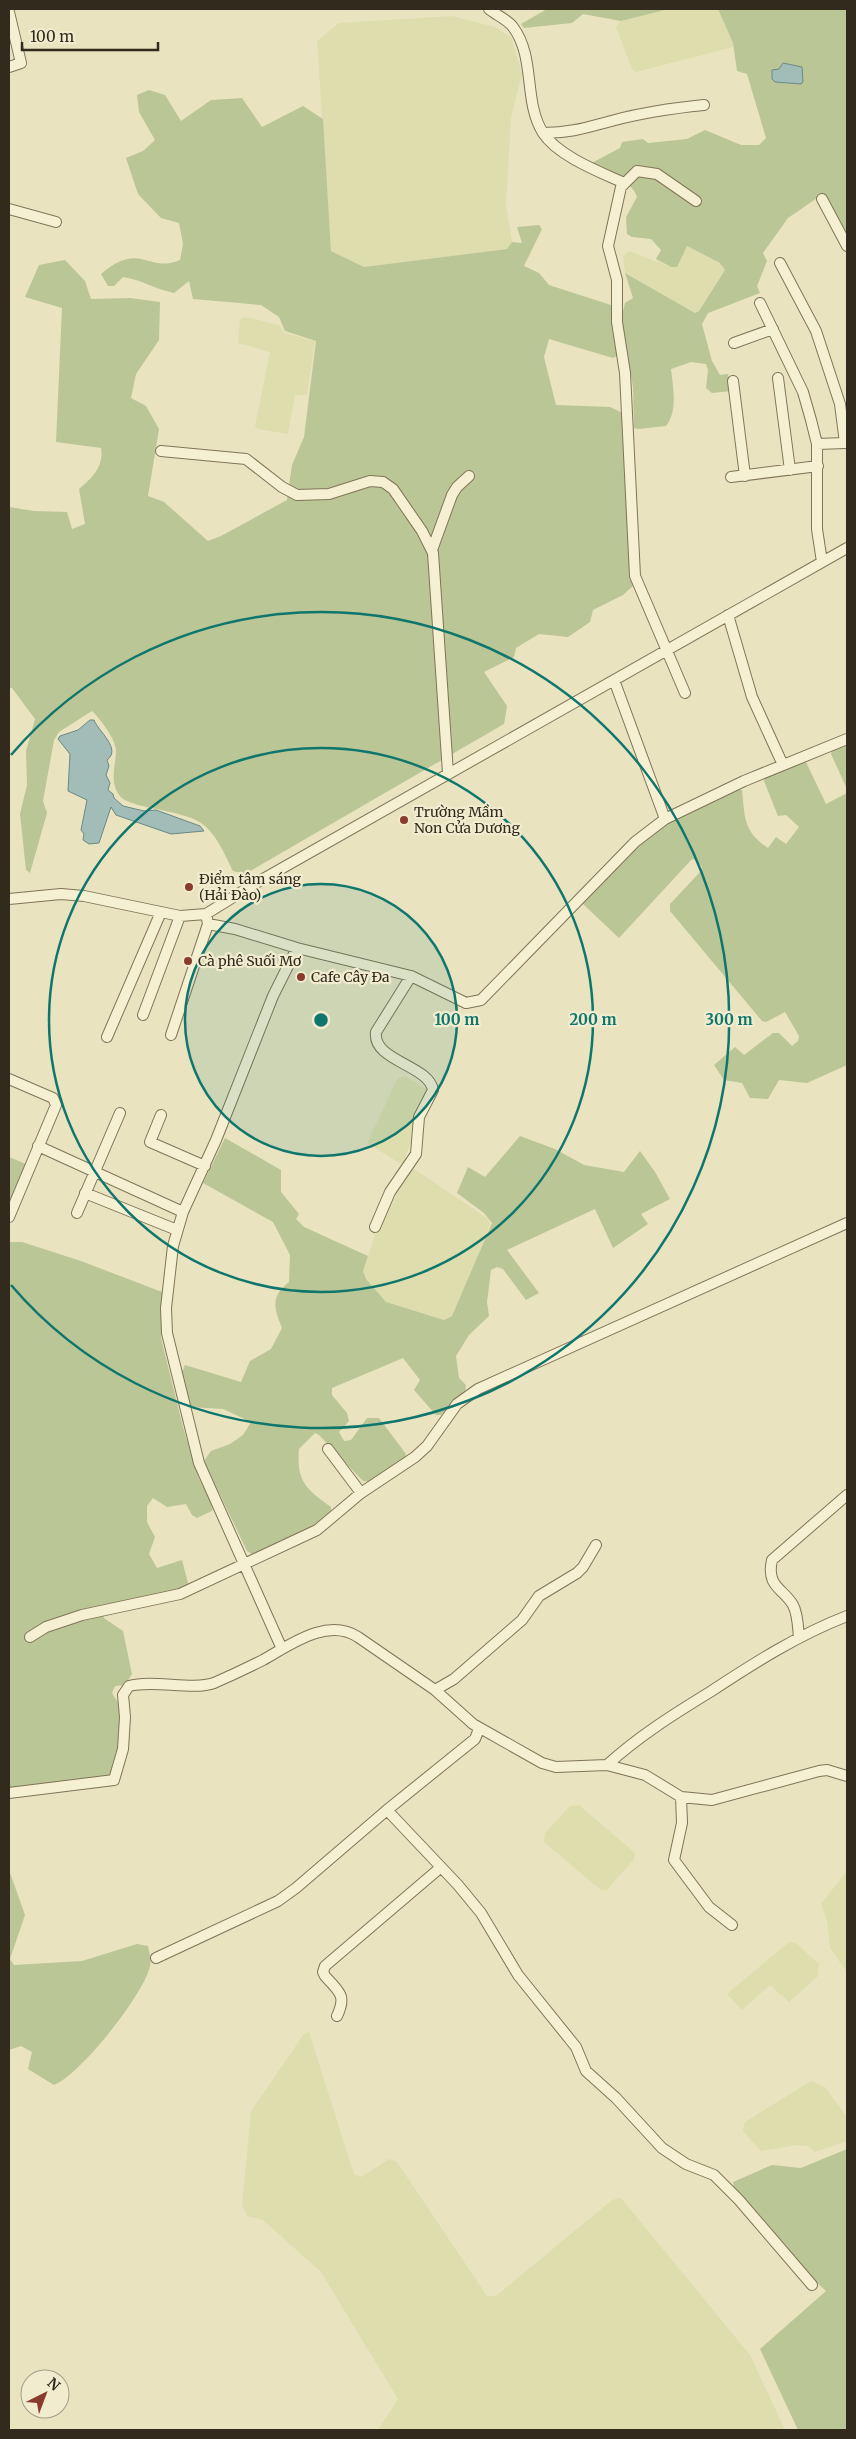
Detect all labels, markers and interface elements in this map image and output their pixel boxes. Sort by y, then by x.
scale bar [22,20,159,52]
text: 100 m [30,27,74,46]
place label: Trường Mầm Non Cửa Dương [414,803,520,837]
marker: Trường Mầm Non Cửa Dương [398,814,410,826]
place label: Điểm tâm sáng (Hải Đào) [199,870,302,904]
marker: Điểm tâm sáng (Hải Đào) [183,881,195,893]
place label: Cà phê Suối Mơ [198,952,301,970]
marker: Cà phê Suối Mơ [182,955,194,967]
place label: Cafe Cây Đa [311,968,390,986]
marker: Cafe Cây Đa [295,971,307,983]
text: 100 m [435,1010,479,1029]
text: 200 m [569,1010,617,1029]
text: 300 m [705,1010,753,1029]
centre of rings [312,1011,330,1029]
north arrow [20,2369,70,2419]
text: N [44,2374,64,2395]

